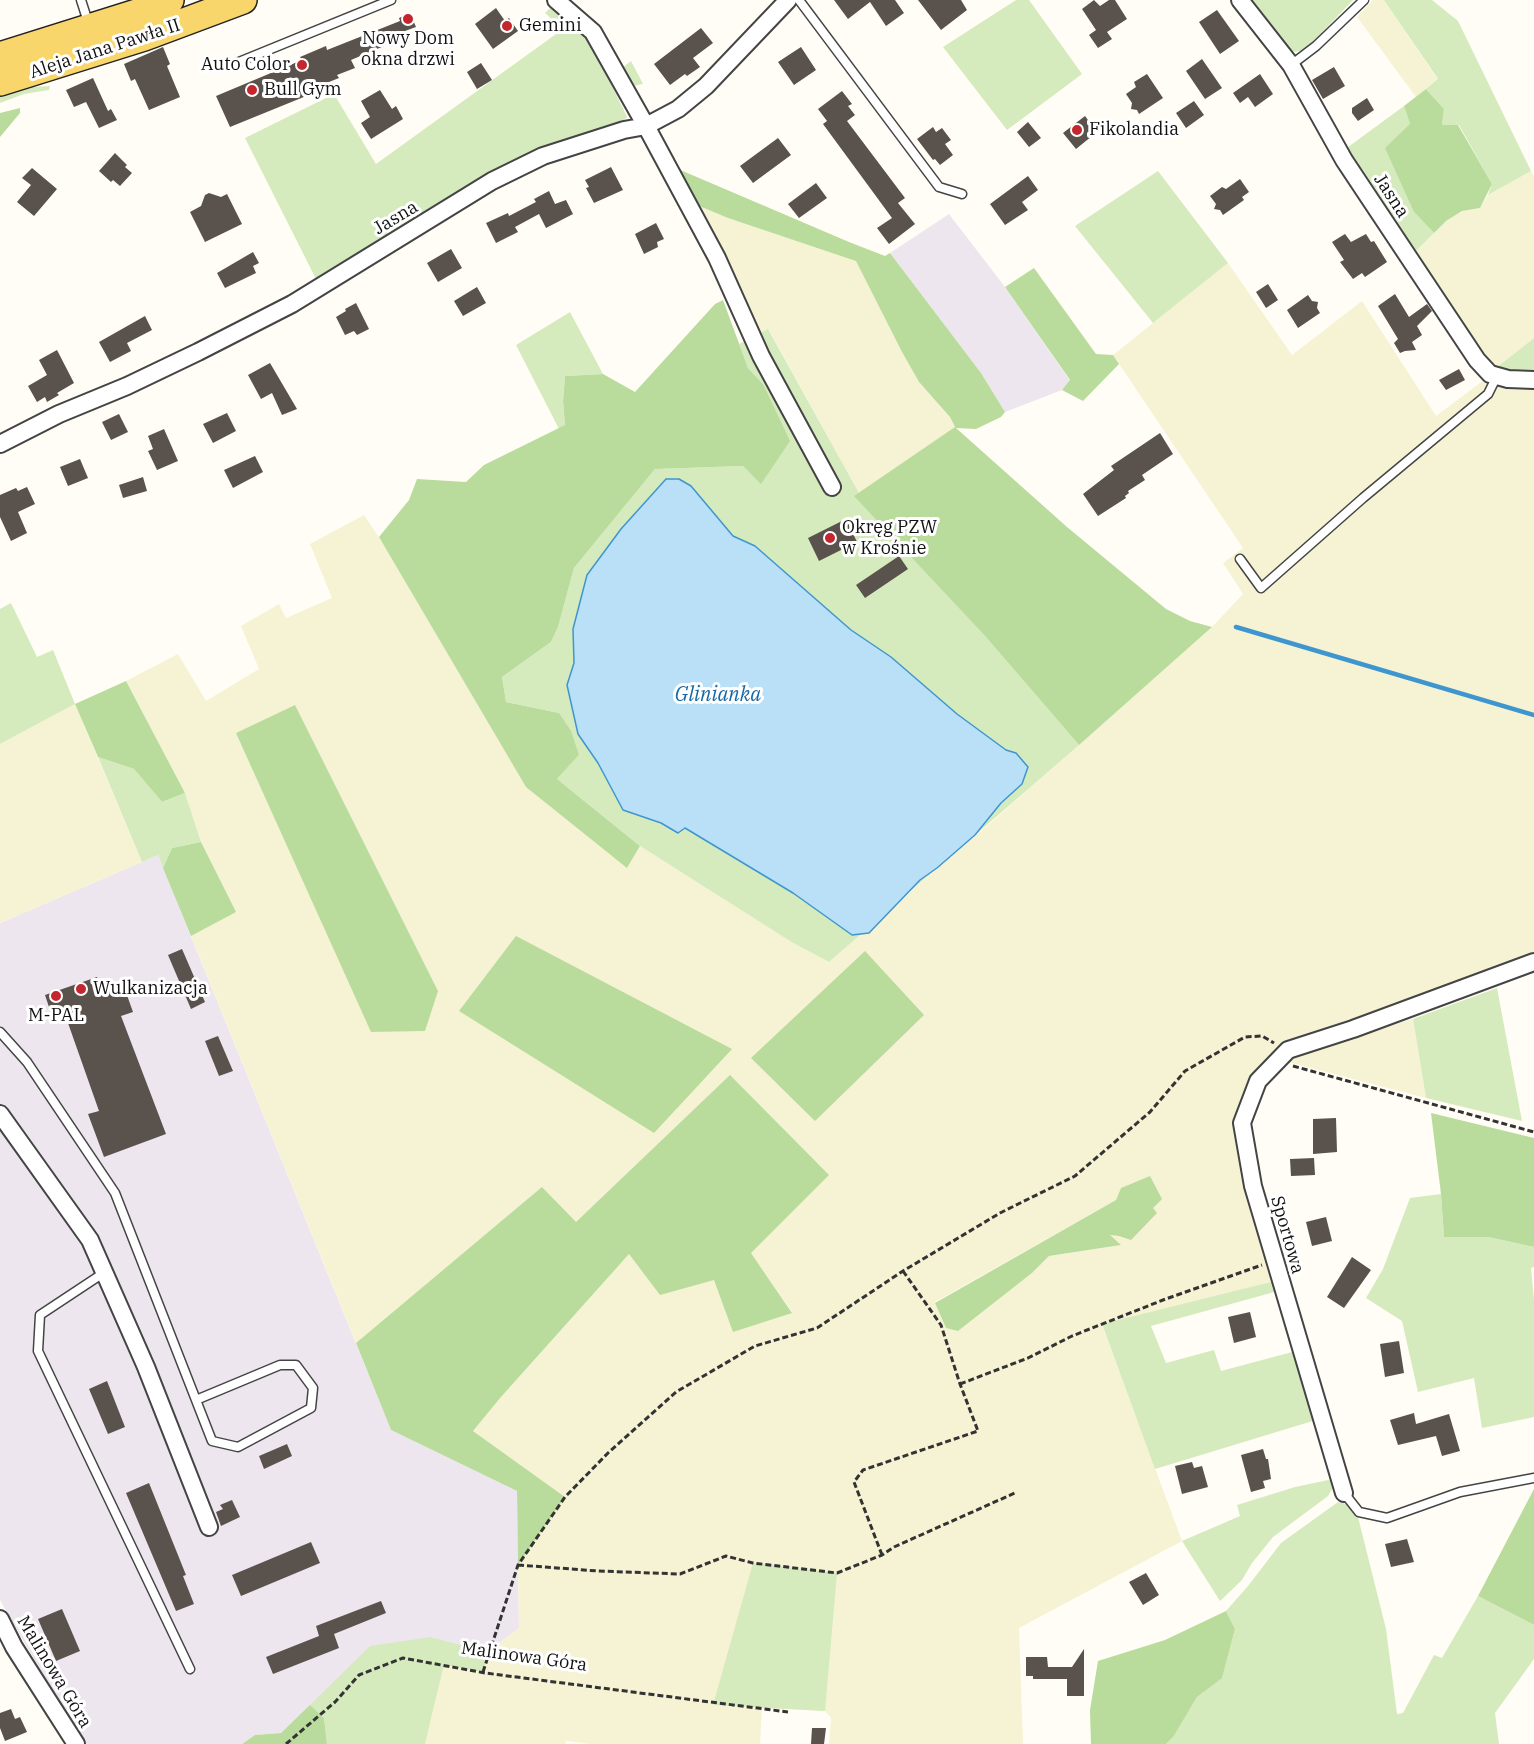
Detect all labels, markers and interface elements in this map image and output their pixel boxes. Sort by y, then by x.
marker: Nowy Dom okna drzwi [401,12,415,26]
street label: Aleja Jana Pawła II [27,15,183,83]
place label: Gemini [519,15,582,37]
marker: Gemini [500,19,514,33]
place label: Nowy Dom okna drzwi [361,28,455,70]
place label: Auto Color [201,54,290,76]
marker: Auto Color [295,58,309,72]
place label: Bull Gym [264,79,342,101]
marker: Bull Gym [245,83,259,97]
place label: Fikolandia [1089,119,1179,141]
marker: Fikolandia [1070,123,1084,137]
street label: Jasna [1369,170,1413,222]
street label: Jasna [370,196,422,240]
place label: Okręg PZW w Krośnie [842,517,937,560]
marker: Okręg PZW w Krośnie [823,531,837,545]
water label: Glinianka [675,683,761,707]
place label: Wulkanizacja [93,978,208,1000]
marker: Wulkanizacja [74,982,88,996]
marker: M-PAL [49,989,63,1003]
place label: M-PAL [28,1005,84,1027]
street label: Sportowa [1266,1194,1308,1276]
street label: Malinowa Góra [12,1612,96,1732]
street label: Malinowa Góra [460,1637,588,1677]

